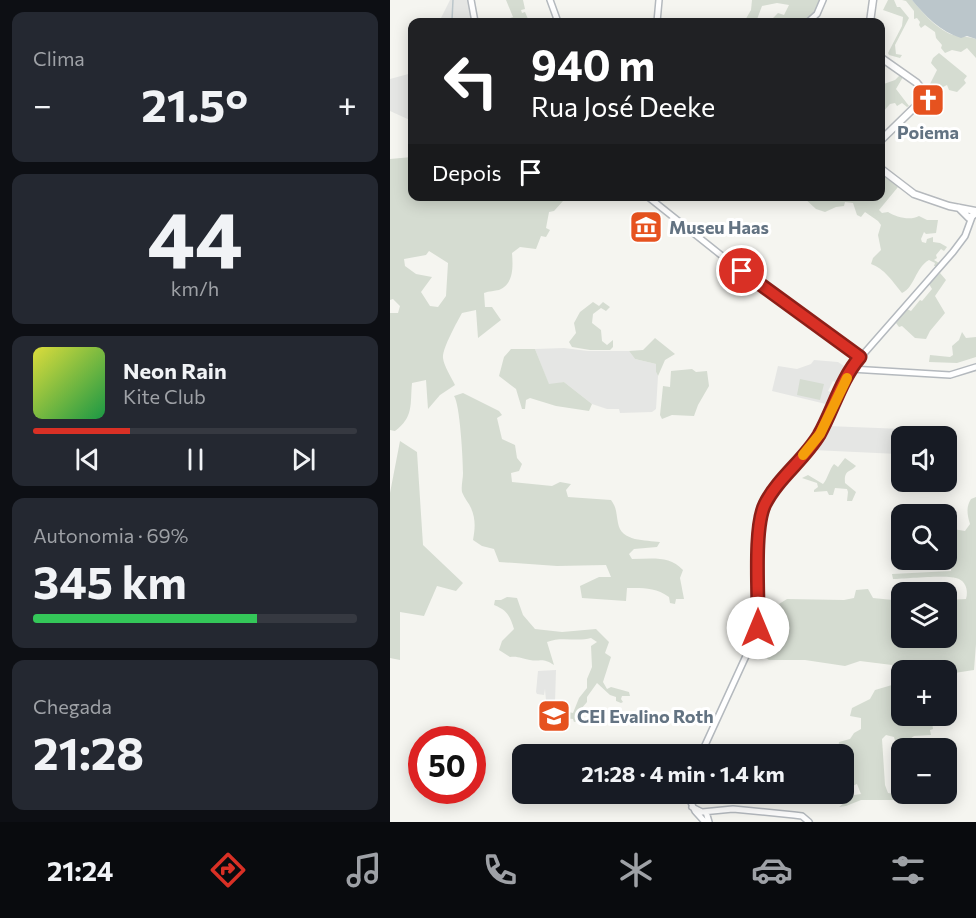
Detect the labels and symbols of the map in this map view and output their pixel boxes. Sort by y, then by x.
church icon: Poiema [910,82,946,118]
place label: Poiema [897,121,959,143]
museum icon: Museu Haas [628,209,664,245]
place label: Museu Haas [669,216,769,238]
pin [716,245,767,296]
position arrow [726,596,790,660]
school or university icon: CEI Evalino Roth [536,698,572,734]
place label: CEI Evalino Roth [577,705,714,727]
speed limit sign: 50 [408,726,486,804]

